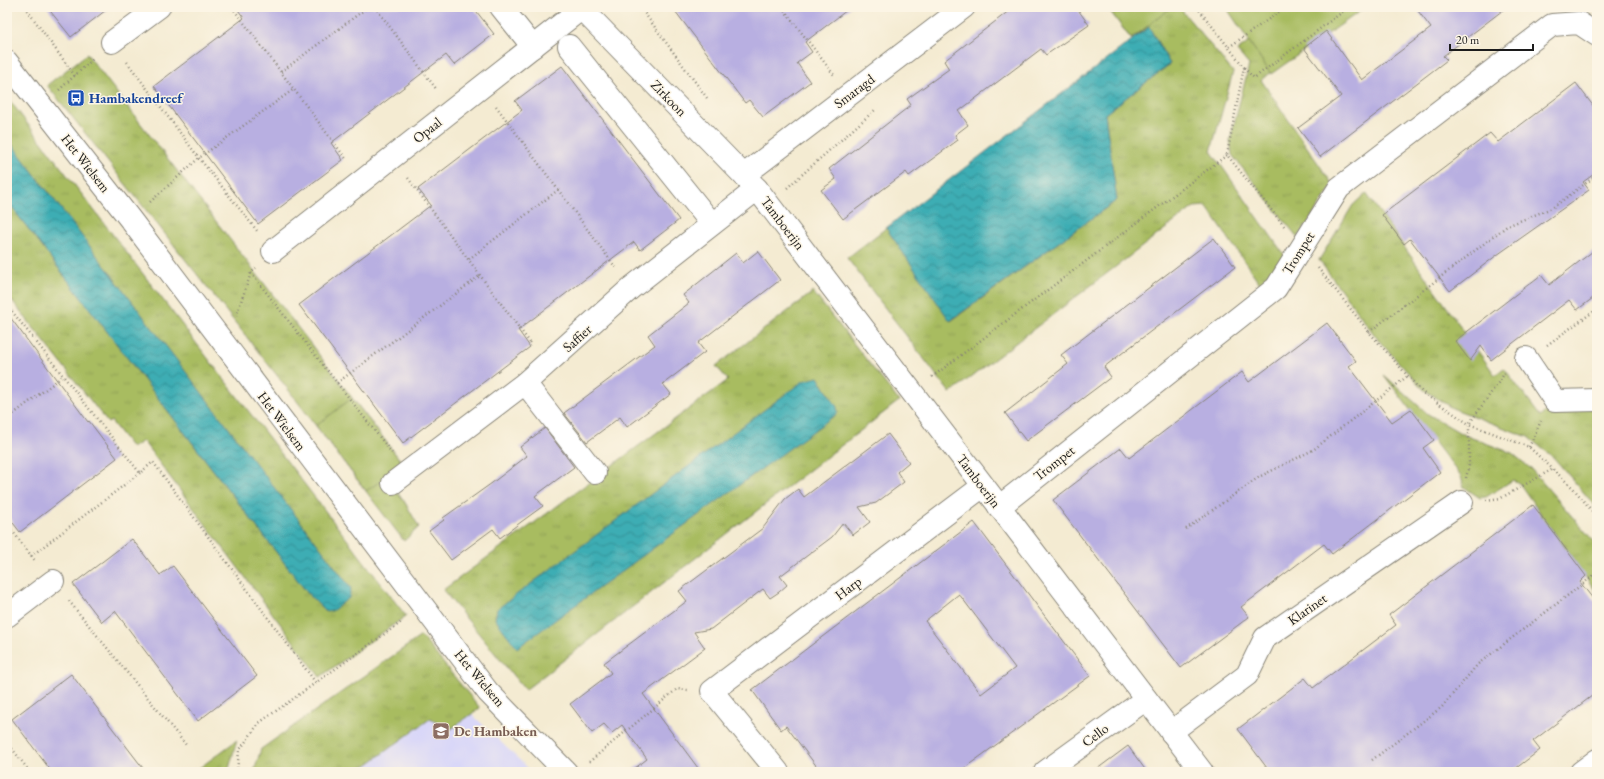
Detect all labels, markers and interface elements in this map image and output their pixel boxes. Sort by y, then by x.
scale bar [1450,26,1533,52]
text: 20 m [1456,32,1480,48]
street label: Smaragd [830,69,879,112]
street label: Zirkoon [647,76,691,121]
bus stop icon: Hambakendreef [66,88,86,108]
place label: Hambakendreef [89,89,184,107]
street label: Opaal [409,113,446,147]
street label: Het Wielsem [57,130,115,196]
street label: Tamboerijn [757,193,809,254]
street label: Trompet [1278,228,1319,278]
street label: Saffier [559,320,596,356]
street label: Het Wielsem [254,388,310,454]
street label: Trompet [1030,441,1079,485]
street label: Tamboerijn [953,451,1005,512]
street label: Harp [831,572,865,604]
street label: Klarinet [1284,589,1331,629]
street label: Het Wielsem [451,646,509,711]
street label: Cello [1078,719,1112,751]
school or university icon: De Hambaken [431,721,451,741]
place label: De Hambaken [454,722,537,740]

